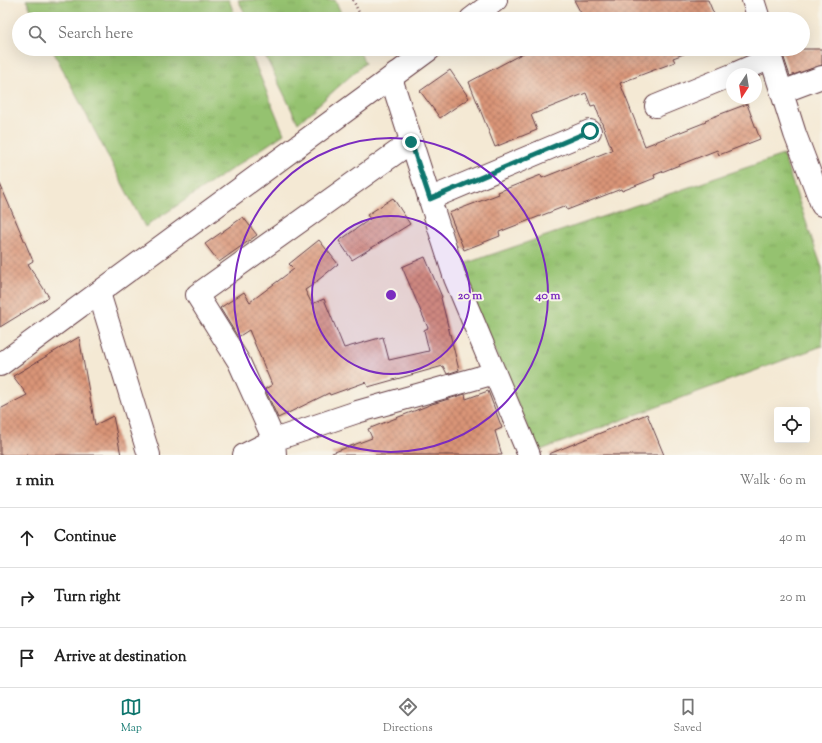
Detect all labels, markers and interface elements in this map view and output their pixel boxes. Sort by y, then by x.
search box [12,12,810,56]
icon: search [26,23,48,45]
text: Search here [58,24,133,45]
north arrow [726,68,762,104]
route start [581,122,599,140]
route end [402,133,420,151]
text: 20 m [458,287,482,305]
text: 40 m [535,287,560,305]
centre of rings [384,288,398,302]
map controls [774,407,810,443]
button: locate [774,407,810,443]
text: 1 min [16,469,54,493]
text: Walk · 60 m [740,472,806,490]
icon: ahead [16,527,38,549]
text: Continue [54,527,116,548]
text: 40 m [779,529,806,547]
icon: right [16,587,38,609]
text: Turn right [54,587,120,608]
text: 20 m [780,589,806,607]
icon: arrive [16,647,38,669]
text: Arrive at destination [54,647,187,668]
tab: Map [120,696,142,736]
tab: Directions [383,696,433,736]
tab: Saved [673,696,702,736]

